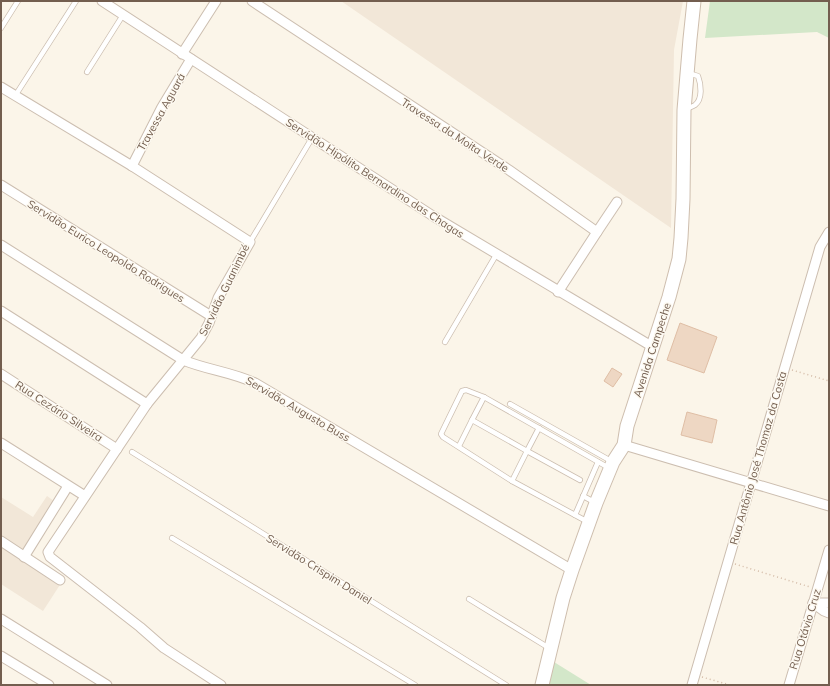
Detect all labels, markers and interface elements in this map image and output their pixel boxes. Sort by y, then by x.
street label: Travessa Aguará [134,71,188,153]
street label: Travessa da Moita Verde [398,95,512,175]
street label: Servidão Hipólito Bernardino das Chagas [283,115,467,241]
street label: Servidão Eurico Leopoldo Rodrigues [25,197,187,305]
street label: Servidão Guanimbé [196,242,252,338]
street label: Avenida Campeche [630,301,674,399]
street label: Rua Antônio José Thomaz da Costa [726,370,790,546]
street label: Servidão Augusto Buss [243,373,353,445]
street label: Rua Cezário Silveira [13,377,105,445]
street label: Servidão Crispim Daniel [264,531,374,607]
street label: Rua Otávio Cruz [786,587,824,671]

